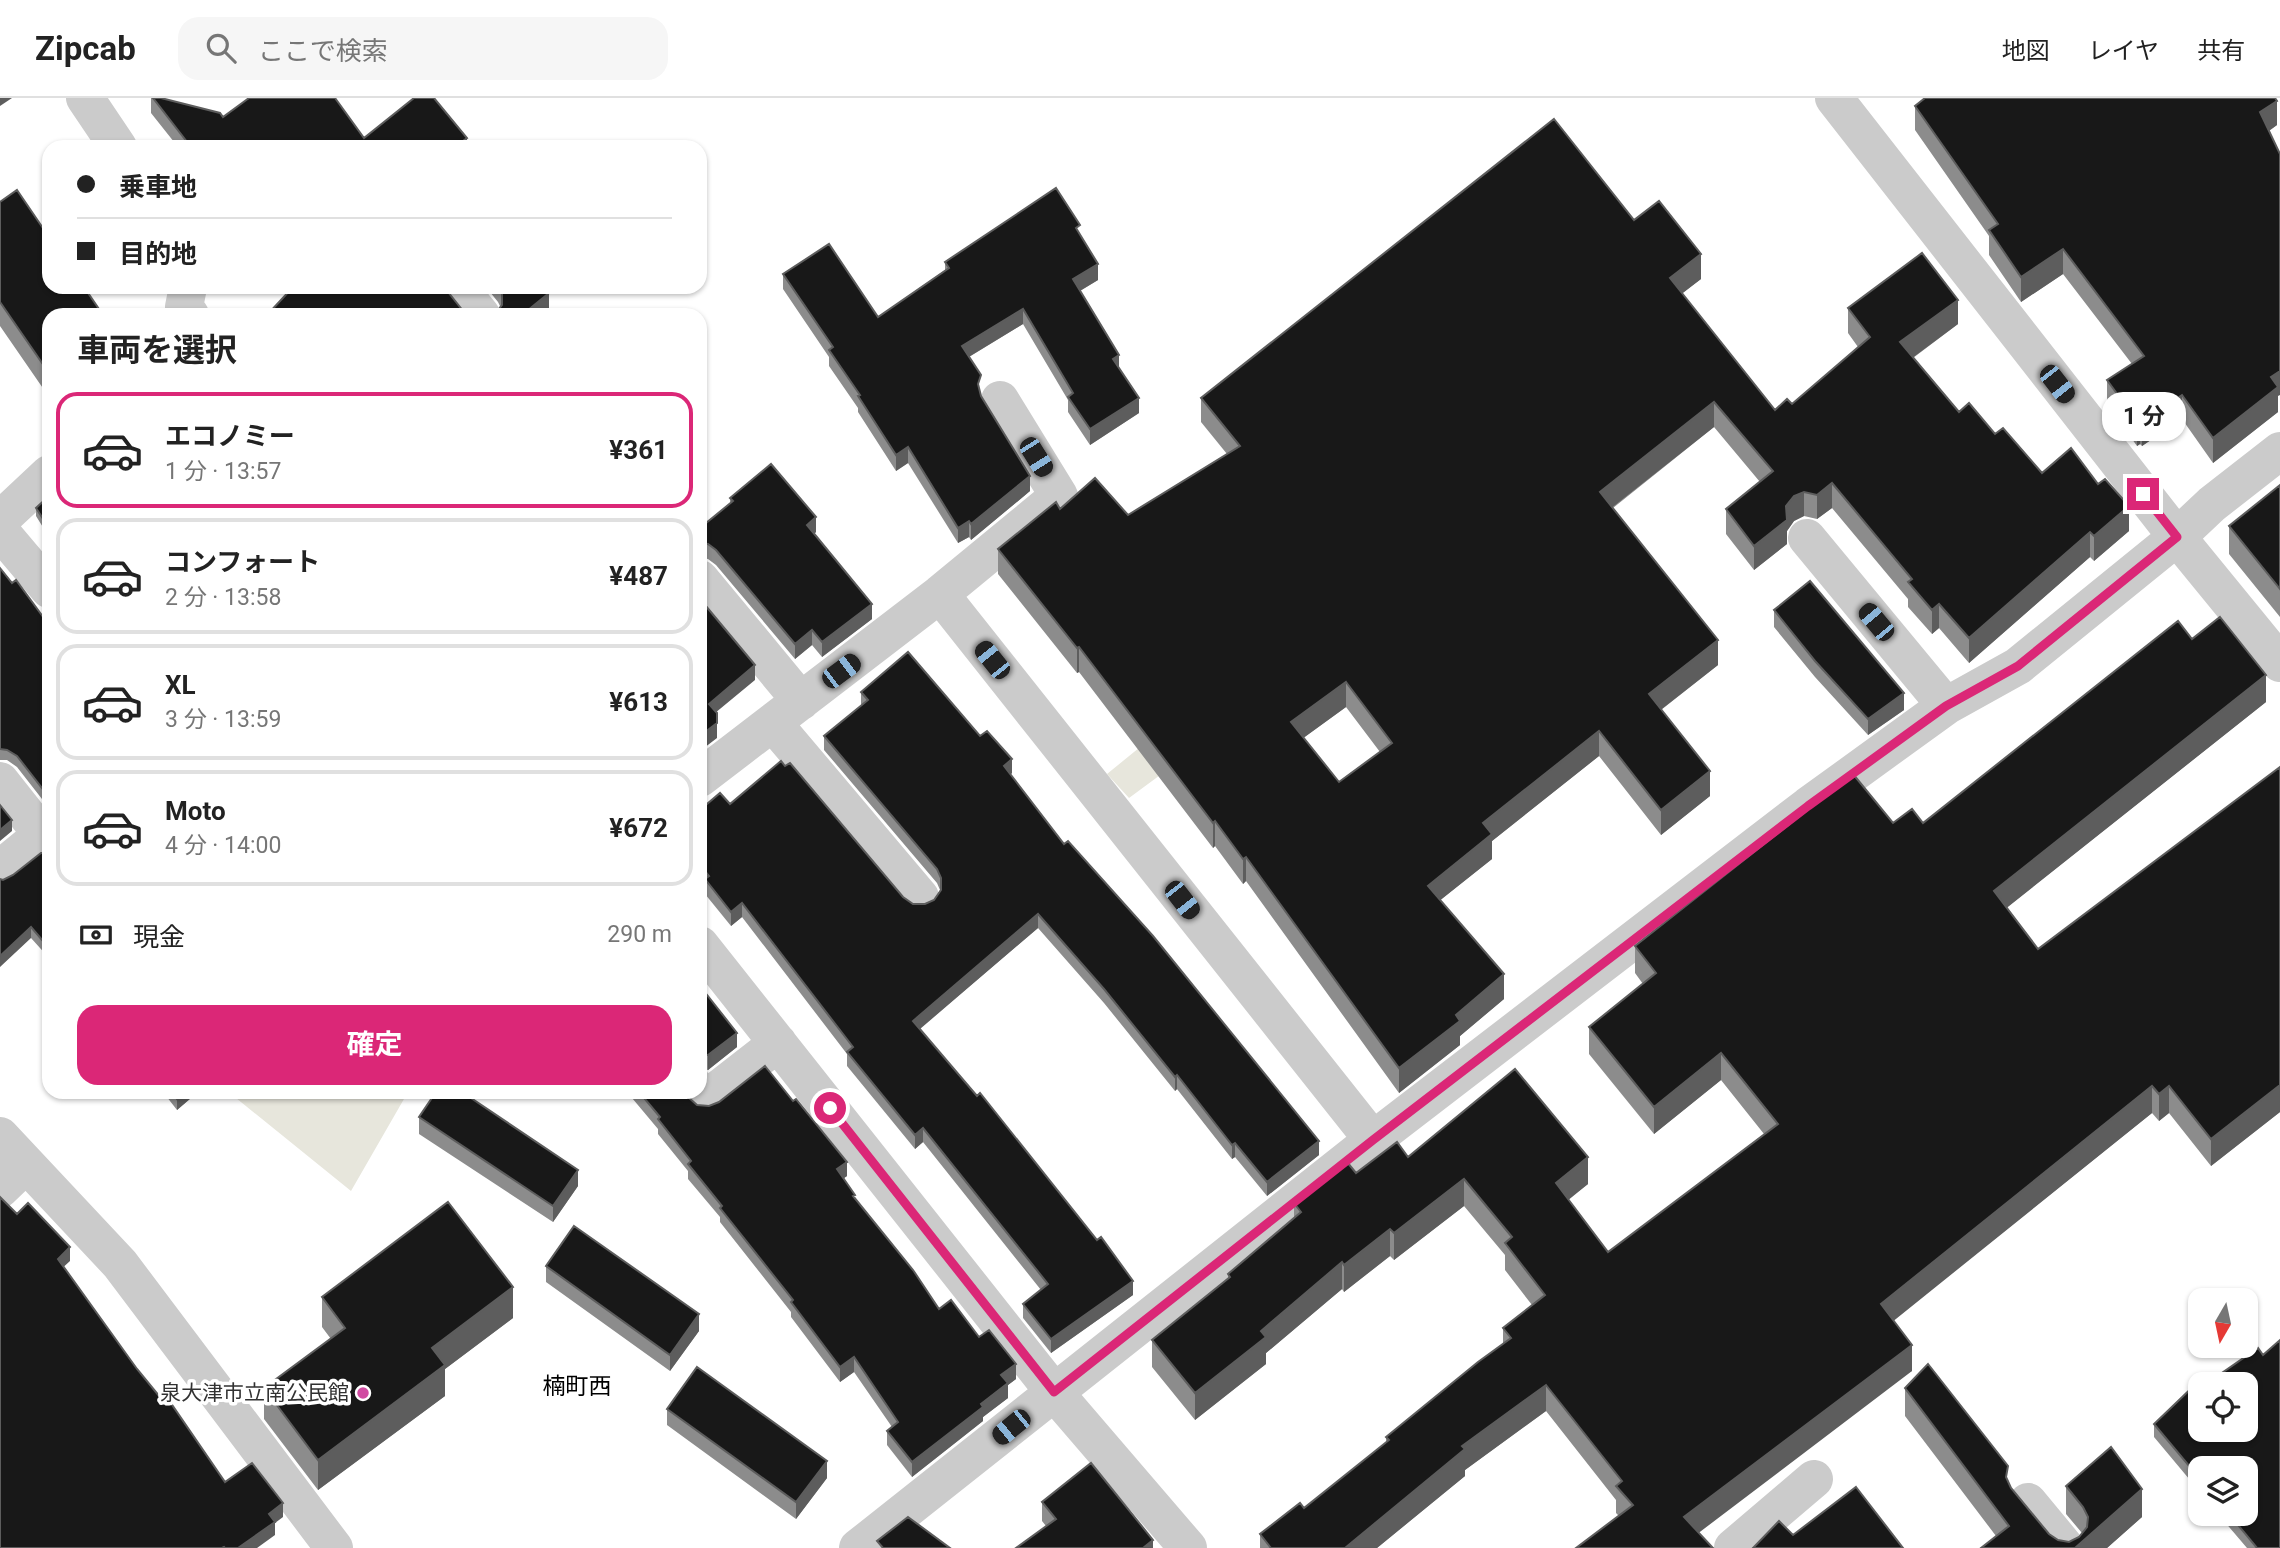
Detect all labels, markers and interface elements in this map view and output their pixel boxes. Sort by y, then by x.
search box [178,17,668,80]
text: Zipcab [35,29,136,68]
icon: search [202,29,240,67]
text: ここで検索 [258,36,388,66]
text: 地図 [2002,37,2050,65]
text: レイヤ [2088,37,2159,65]
text: 共有 [2197,37,2245,65]
text: 乗車地 [119,172,197,202]
text: 目的地 [119,239,197,269]
text: 車両を選択 [77,331,237,369]
car [2036,361,2079,407]
callout: 1 分 [2101,392,2185,442]
text: 1 分 [2123,403,2165,430]
icon: car [81,419,144,482]
text: エコノミー [165,421,295,451]
car [1016,434,1057,480]
text: ¥361 [609,435,668,465]
text: 1 分 · 13:57 [165,458,281,485]
route end [2127,478,2159,510]
icon: car [81,545,144,608]
text: コンフォート [165,547,320,577]
text: ¥487 [609,561,668,591]
text: 2 分 · 13:58 [165,584,281,611]
car [1855,599,1898,645]
car [971,637,1014,683]
car [818,650,865,692]
text: XL [165,670,196,700]
icon: car [81,671,144,734]
text: ¥613 [609,687,668,717]
text: 3 分 · 13:59 [165,706,281,733]
text: Moto [165,796,226,826]
icon: car [81,797,144,860]
text: ¥672 [609,813,668,843]
text: 4 分 · 14:00 [165,832,281,859]
car [1161,877,1204,923]
icon: cash [77,916,115,954]
text: 290 m [607,921,672,948]
text: 現金 [133,922,185,952]
button: 確定 [77,1005,672,1085]
route start [814,1092,846,1124]
north arrow [2188,1288,2258,1358]
map controls [2188,1288,2258,1526]
button: locate [2188,1372,2258,1442]
district label: 楠町西 [543,1373,612,1400]
place label: 泉大津市立南公民館 [160,1381,349,1405]
marker: 泉大津市立南公民館 [355,1385,371,1401]
car [989,1406,1034,1448]
button: layers [2188,1456,2258,1526]

